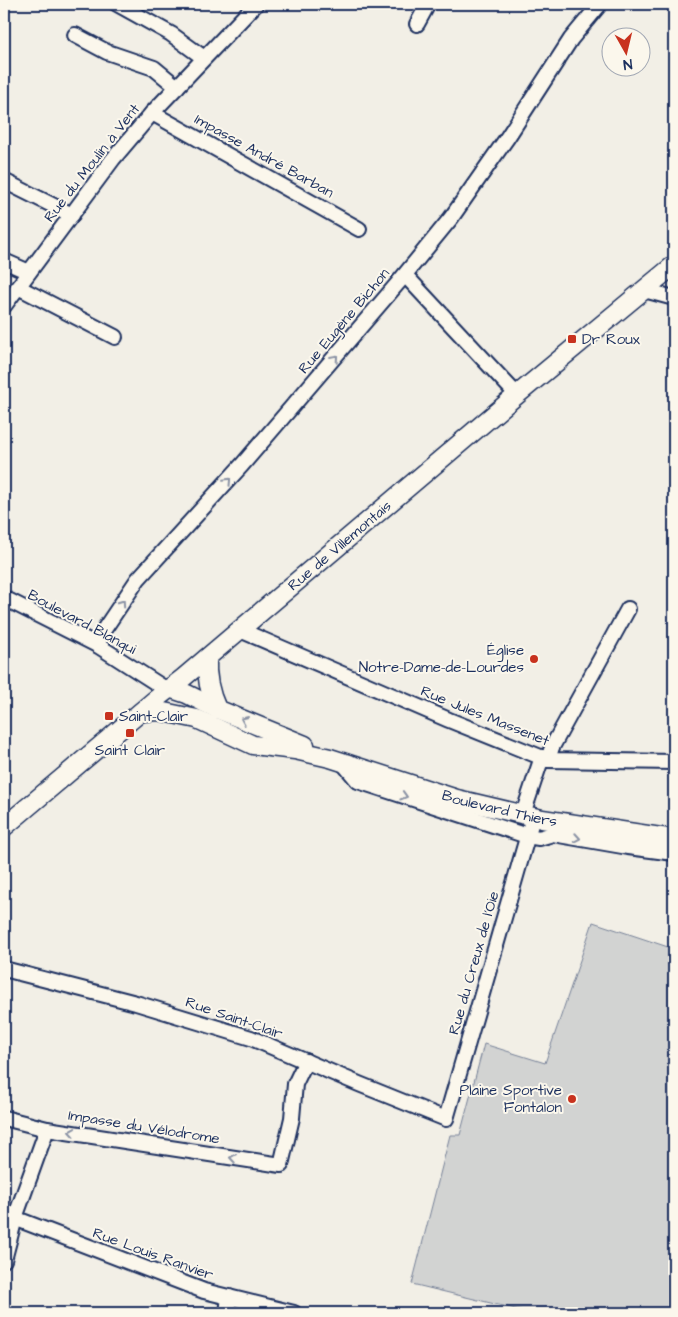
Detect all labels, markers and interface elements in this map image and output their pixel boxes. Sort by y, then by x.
north arrow [600,28,650,78]
text: N [622,53,633,74]
street label: Rue du Moulin à Vent [39,99,145,227]
street label: Impasse André Barban [190,109,338,203]
street label: Rue Eugène Bichon [293,263,396,379]
place label: Dr Roux [582,329,641,350]
marker: Dr Roux [566,333,578,345]
one-way arrow [329,354,338,363]
one-way arrow [222,477,231,486]
street label: Rue de Villemontais [283,495,396,595]
street label: Boulevard Blanqui [24,584,141,660]
one-way arrow [116,599,125,609]
place label: Église Notre-Dame-de-Lourdes [359,640,524,678]
marker: Église Notre-Dame-de-Lourdes [528,653,540,665]
street label: Rue Jules Massenet [418,681,552,751]
place label: Saint-Clair [119,706,188,727]
marker: Saint-Clair [103,710,115,722]
one-way arrow [240,716,249,727]
marker: Saint Clair [124,727,136,739]
place label: Saint Clair [95,740,165,761]
street label: Boulevard Thiers [439,784,559,832]
one-way arrow [399,790,408,800]
one-way arrow [572,833,581,843]
street label: Rue du Creux de l'Oie [443,889,505,1037]
street label: Rue Saint-Clair [183,992,285,1044]
place label: Plaine Sportive Fontalon [460,1080,562,1118]
marker: Plaine Sportive Fontalon [566,1093,578,1105]
street label: Impasse du Vélodrome [67,1105,221,1149]
one-way arrow [68,1128,76,1138]
one-way arrow [228,1153,237,1163]
street label: Rue Louis Ranvier [90,1222,216,1286]

